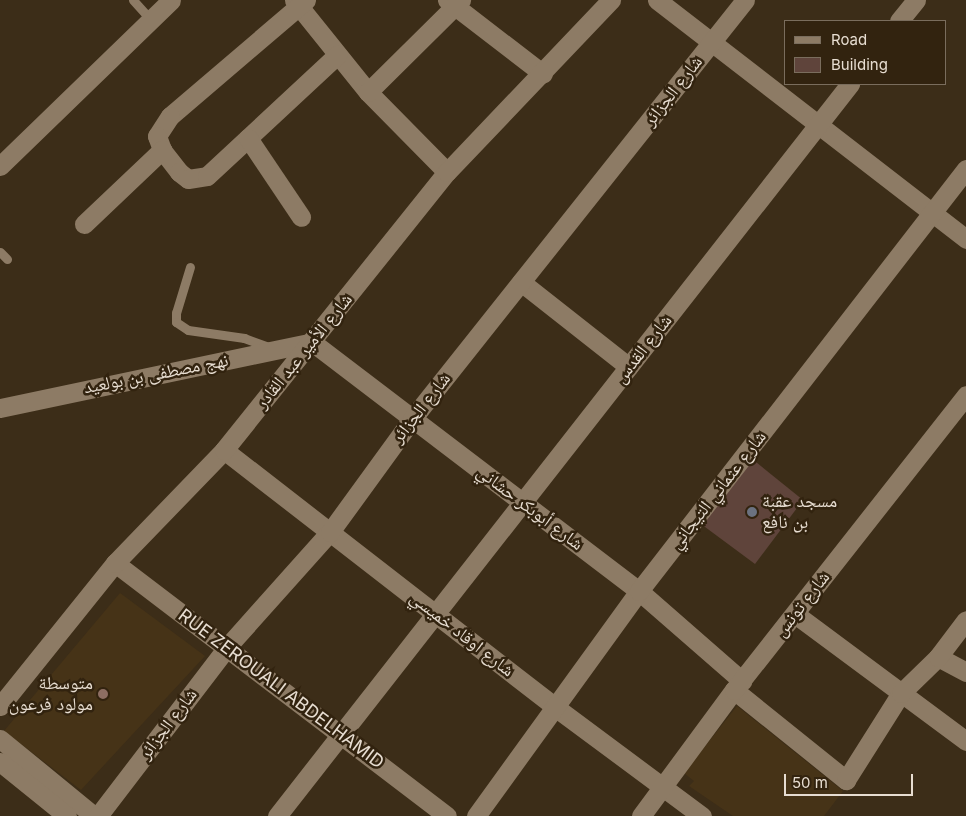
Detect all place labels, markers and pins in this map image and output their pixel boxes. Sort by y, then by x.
place label: مسجد عقبة بن نافع [762,491,837,534]
marker: مسجد عقبة بن نافع [746,506,758,518]
place label: متوسطة مولود فرعون [9,673,93,716]
marker: متوسطة مولود فرعون [97,688,109,700]

